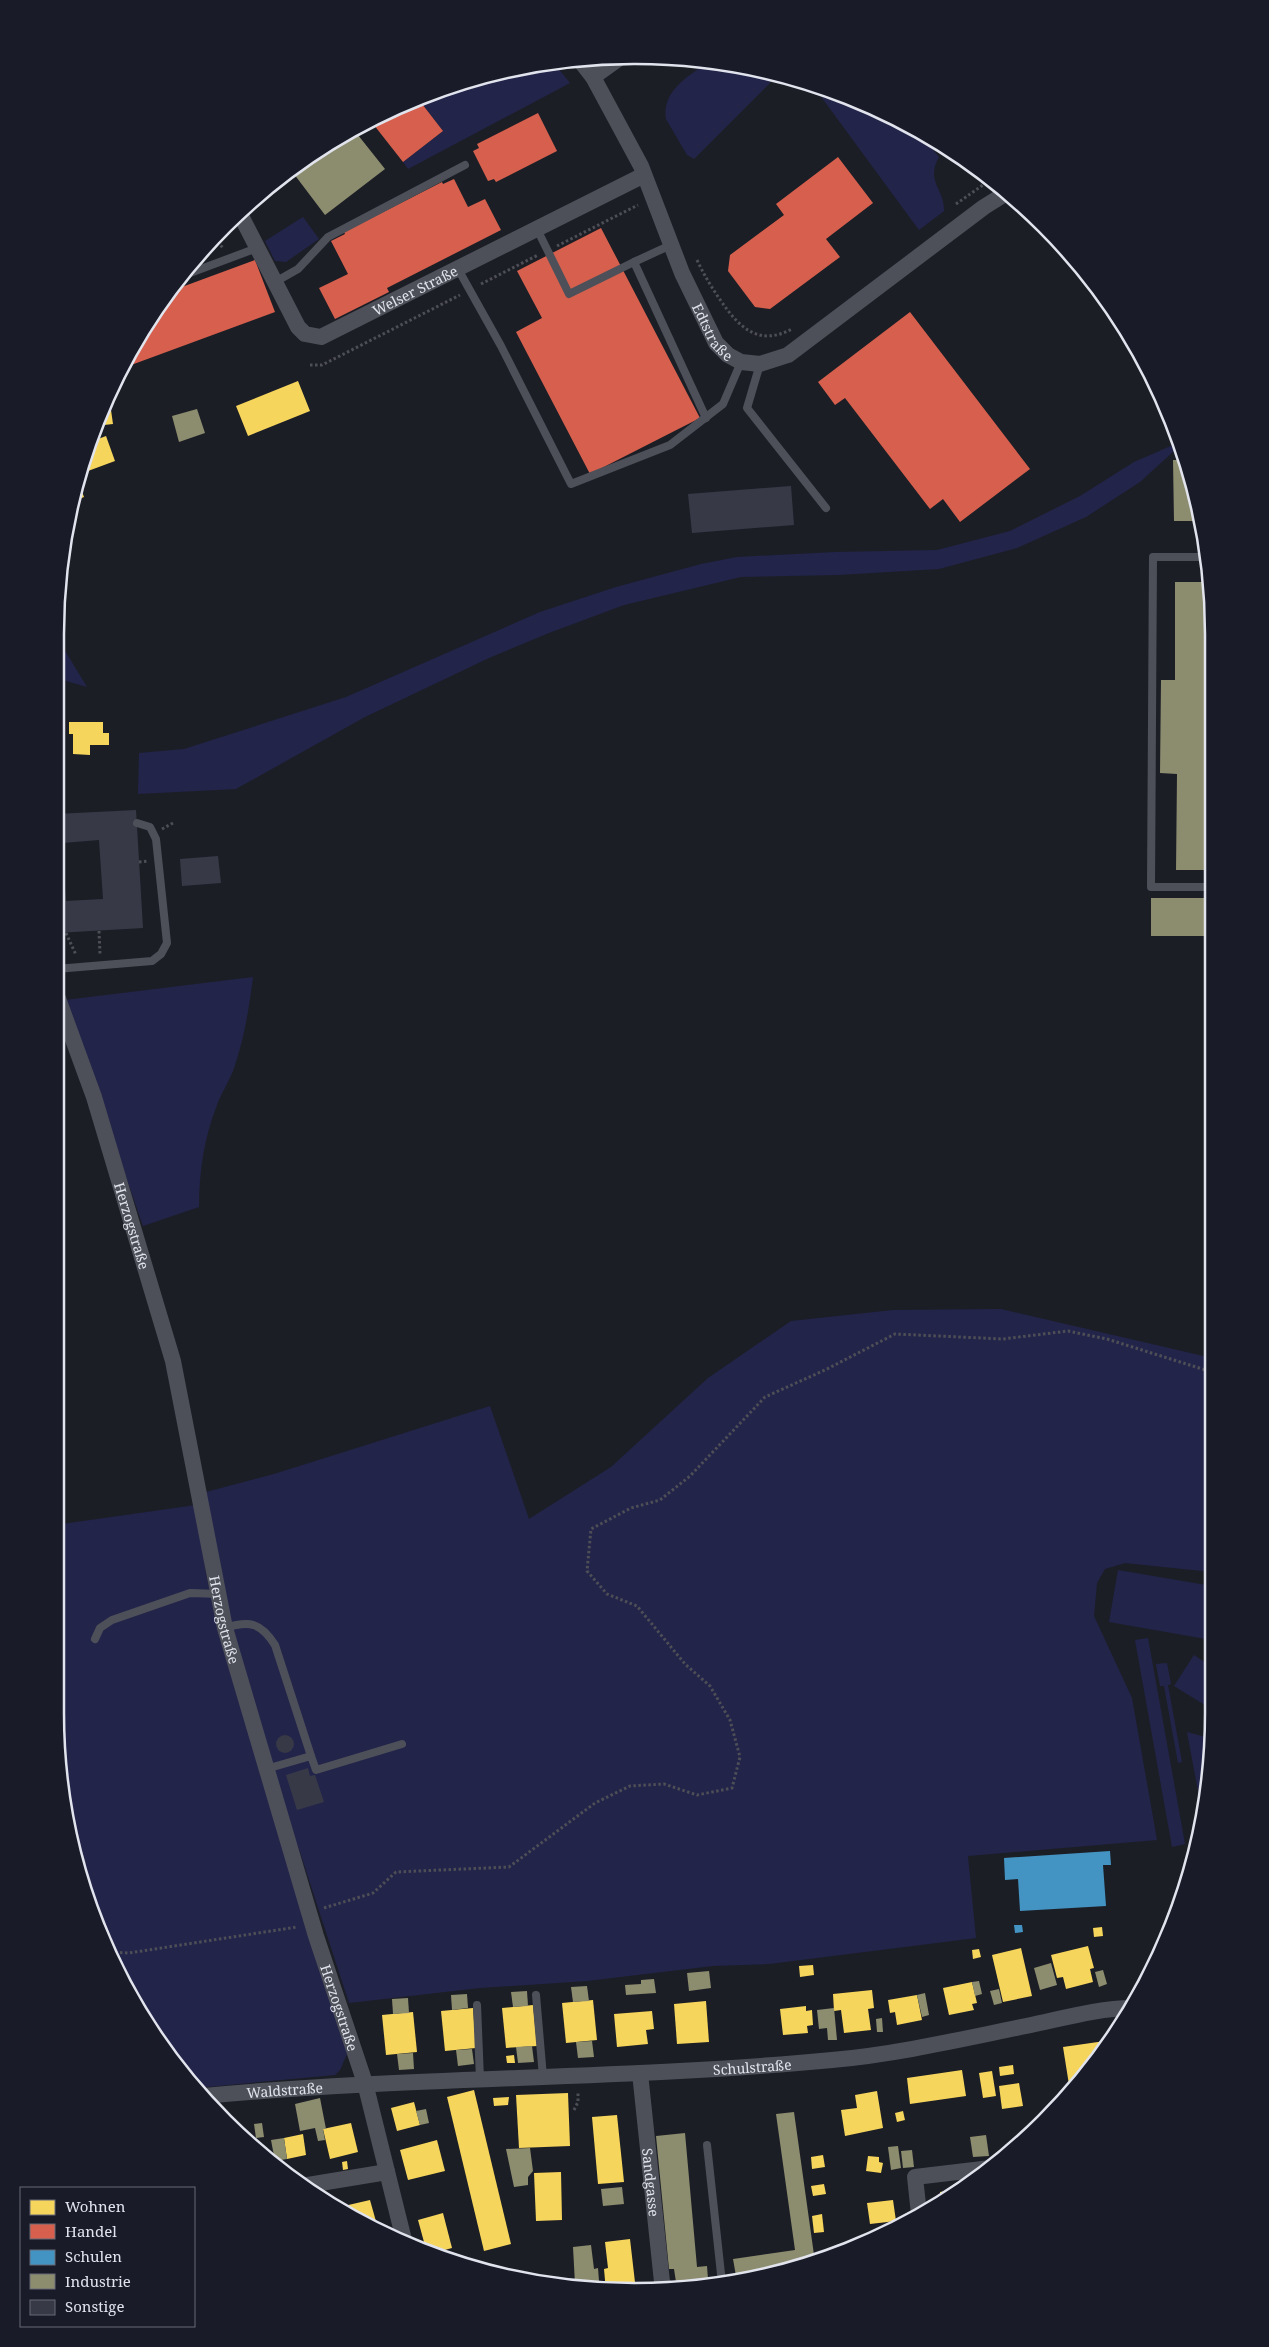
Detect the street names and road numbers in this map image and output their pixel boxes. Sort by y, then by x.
street label: Welser Straße [369,261,461,319]
street label: Edtstraße [688,300,736,365]
street label: Herzogstraße [110,1180,155,1271]
street label: Herzogstraße [205,1574,245,1666]
street label: Herzogstraße [317,1962,363,2053]
street label: Schulstraße [712,2054,792,2079]
street label: Waldstraße [246,2077,324,2102]
street label: Sandgasse [638,2147,665,2218]

